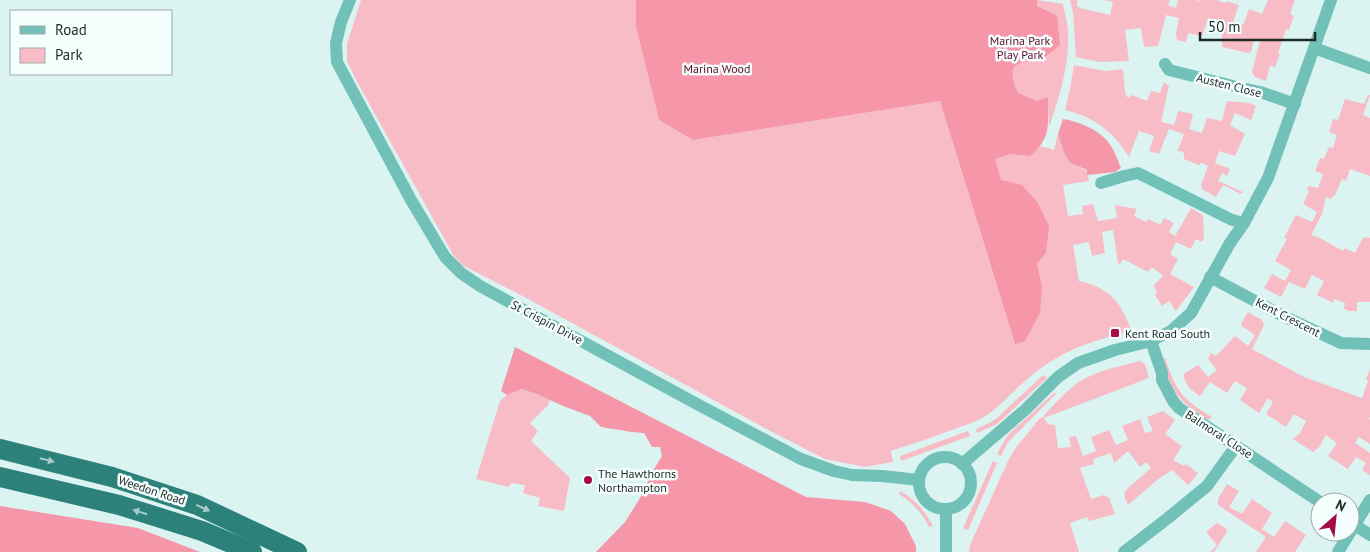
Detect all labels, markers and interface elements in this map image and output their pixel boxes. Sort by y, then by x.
legend [10,10,172,75]
scale bar [1200,10,1315,42]
text: 50 m [1208,17,1241,36]
text: Road [55,20,87,39]
park label: Marina Park Play Park [990,33,1051,62]
text: Park [55,45,83,64]
park label: Marina Wood [684,61,751,76]
street label: Austen Close [1195,70,1263,100]
street label: Kent Crescent [1253,294,1323,340]
street label: St Crispin Drive [509,297,585,347]
place label: Kent Road South [1125,326,1210,341]
marker: Kent Road South [1109,327,1121,339]
street label: Balmoral Close [1182,407,1256,461]
one-way arrow [40,457,55,465]
place label: The Hawthorns Northampton [598,466,676,495]
street label: Weedon Road [117,472,187,508]
marker: The Hawthorns Northampton [582,474,594,486]
north arrow [1310,492,1360,542]
text: N [1333,495,1349,516]
one-way arrow [196,504,210,512]
one-way arrow [132,507,147,515]

